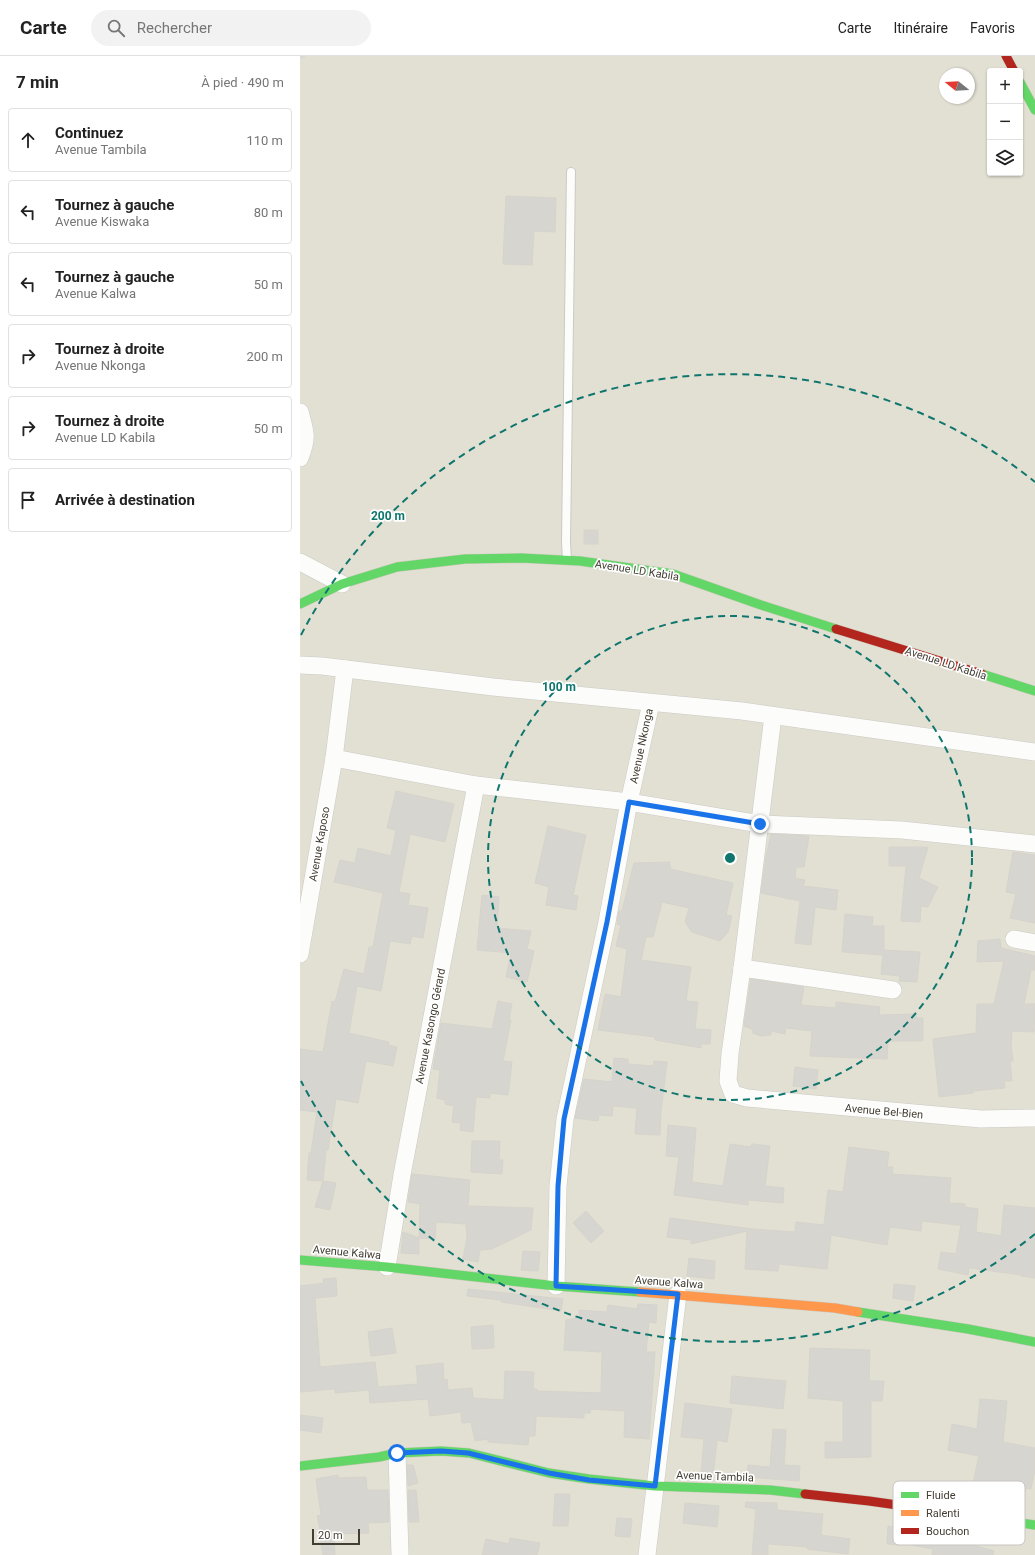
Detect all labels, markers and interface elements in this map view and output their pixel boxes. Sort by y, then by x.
search box [91,10,371,46]
text: Carte [20,16,67,39]
icon: search [105,17,127,39]
text: Rechercher [137,19,212,37]
text: Carte [838,20,871,36]
text: Itinéraire [893,20,948,36]
text: Favoris [970,20,1015,36]
north arrow [939,68,975,104]
map controls [987,68,1023,176]
button: + [987,68,1023,104]
text: 7 min [16,72,59,92]
text: À pied · 490 m [201,75,284,90]
button: − [987,104,1023,140]
text: Continuez [55,124,123,142]
icon: ahead [17,129,39,151]
text: 110 m [246,133,283,148]
button: layers [987,140,1023,176]
text: Avenue Tambila [55,142,147,157]
text: Tournez à gauche [55,196,174,214]
icon: left [17,201,39,223]
text: 80 m [254,205,283,220]
text: Avenue Kiswaka [55,214,149,229]
text: Tournez à gauche [55,268,174,286]
icon: left [17,273,39,295]
text: 50 m [254,277,283,292]
text: Avenue Kalwa [55,286,136,301]
text: Tournez à droite [55,340,164,358]
icon: right [17,345,39,367]
text: 200 m [246,349,283,364]
text: Avenue Nkonga [55,358,146,373]
text: Tournez à droite [55,412,164,430]
icon: right [17,417,39,439]
text: 50 m [254,421,283,436]
text: Avenue LD Kabila [55,430,155,445]
icon: arrive [17,489,39,511]
text: Arrivée à destination [55,491,195,509]
text: 200 m [371,509,405,523]
street label: Avenue LD Kabila [594,557,680,584]
street label: Avenue LD Kabila [903,644,988,683]
text: 100 m [542,680,576,694]
street label: Avenue Nkonga [627,707,656,785]
street label: Avenue Kaposo [306,806,332,883]
route end [751,815,769,833]
centre of rings [723,851,737,865]
street label: Avenue Kasongo Gérard [413,967,448,1085]
street label: Avenue Bel-Bien [844,1102,924,1121]
street label: Avenue Kalwa [312,1243,382,1262]
street label: Avenue Kalwa [634,1274,704,1291]
route start [388,1444,406,1462]
street label: Avenue Tambila [676,1469,754,1484]
legend [893,1481,1025,1545]
text: Fluide [926,1489,956,1502]
text: Ralenti [926,1507,960,1520]
text: Bouchon [926,1525,969,1538]
scale bar [312,1527,360,1546]
text: 20 m [318,1529,343,1542]

